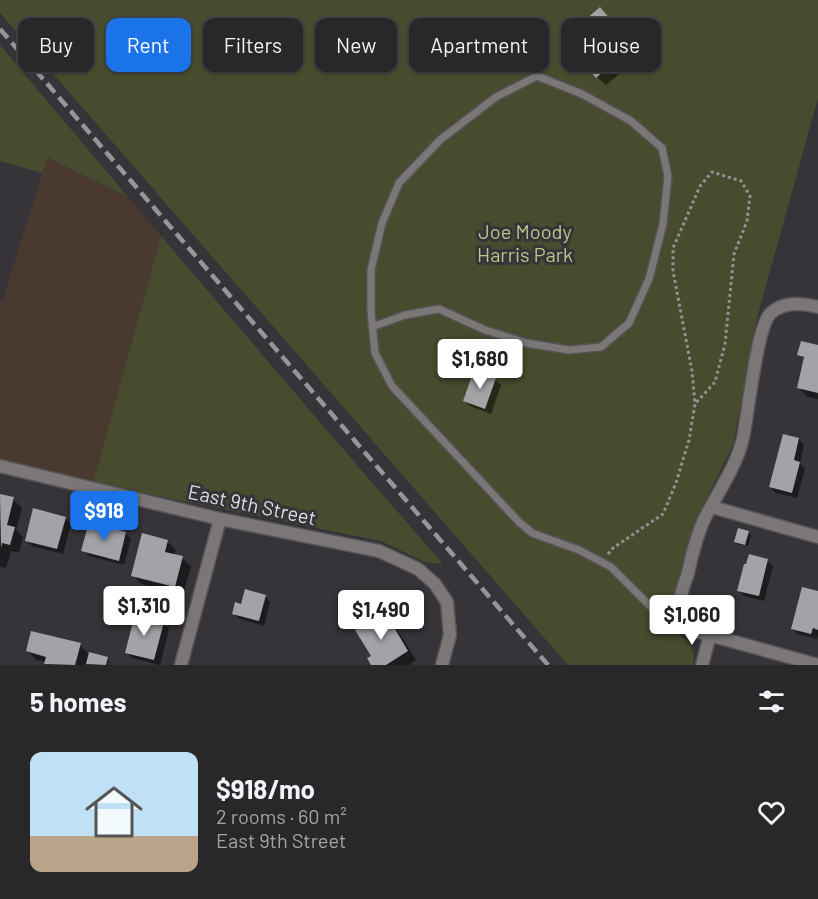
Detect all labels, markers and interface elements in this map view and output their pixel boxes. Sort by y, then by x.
chip: Buy [18,18,94,72]
chip: Rent [106,18,191,72]
chip: Filters [203,18,303,72]
chip: New [315,18,397,72]
chip: Apartment [409,18,549,72]
chip: House [561,18,661,72]
park label: Joe Moody Harris Park [477,219,573,266]
pin: $1,680 [431,339,529,390]
text: $1,680 [452,346,508,370]
street label: East 9th Street [186,479,318,529]
pin: $918 [68,491,140,542]
text: $918 [84,498,124,522]
pin: $1,310 [95,586,193,637]
pin: $1,490 [332,590,430,641]
text: $1,310 [117,593,171,617]
pin: $1,060 [643,595,741,646]
text: $1,490 [352,597,410,621]
text: $1,060 [664,602,720,626]
icon: filters [755,685,788,718]
text: 5 homes [30,686,127,717]
text: $918/mo [216,773,315,804]
icon: home [78,776,150,848]
icon: heart [755,796,788,829]
text: 2 rooms · 60 m² [216,804,347,828]
text: East 9th Street [216,828,346,852]

